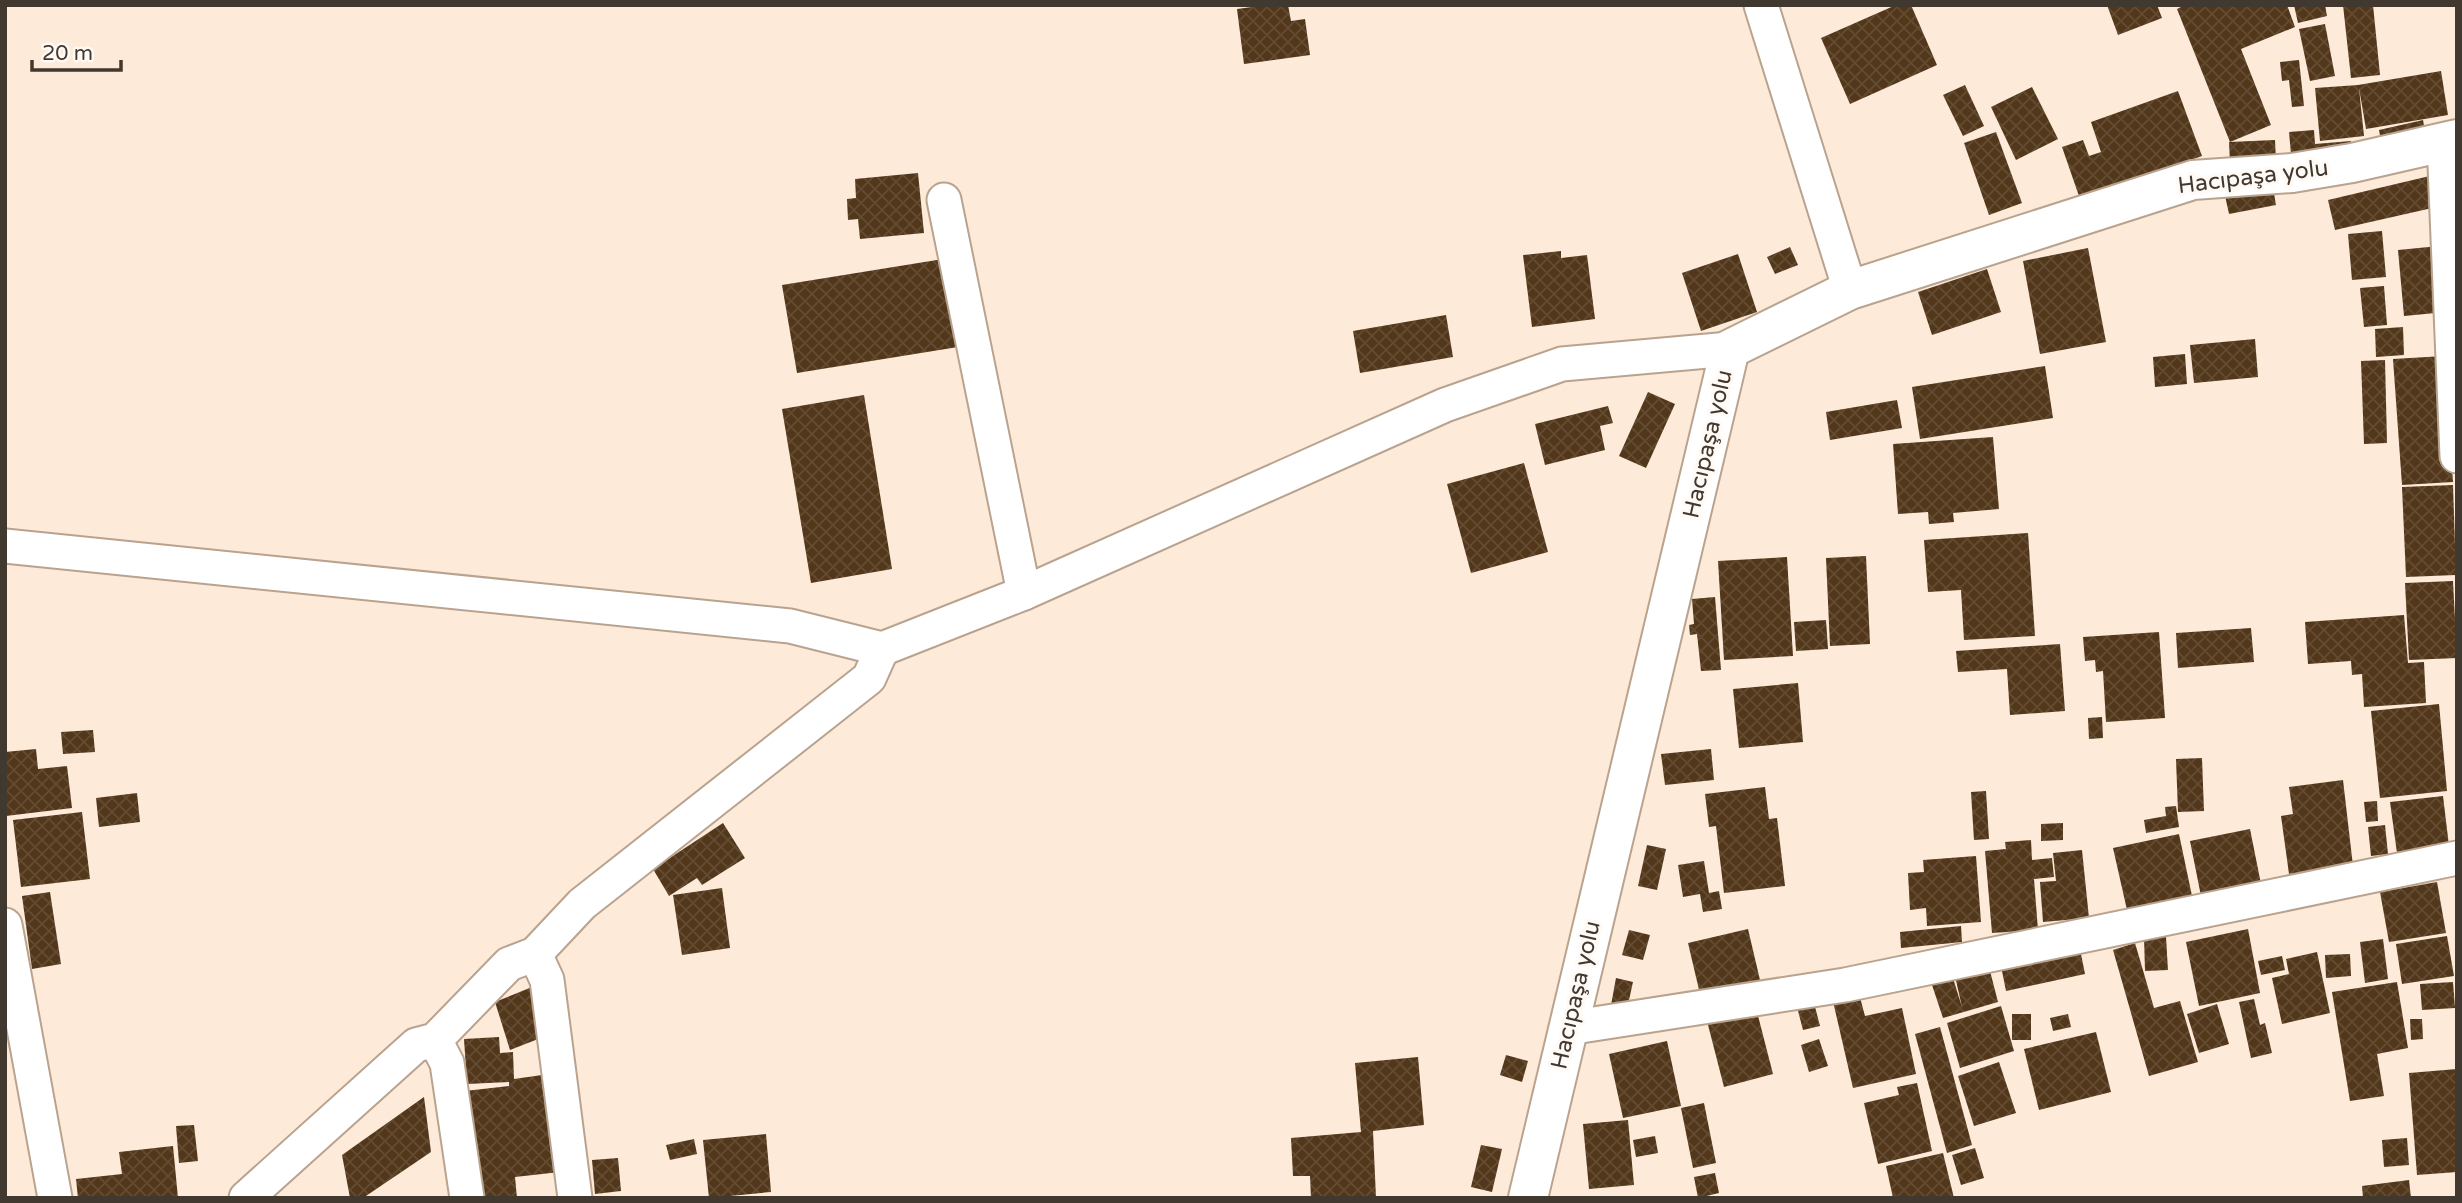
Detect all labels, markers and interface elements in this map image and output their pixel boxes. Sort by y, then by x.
scale bar [32,28,121,72]
text: 20 m [42,41,93,66]
street label: Hacıpaşa yolu [2176,154,2330,200]
street label: Hacıpaşa yolu [1677,367,1739,521]
street label: Hacıpaşa yolu [1545,918,1607,1072]

